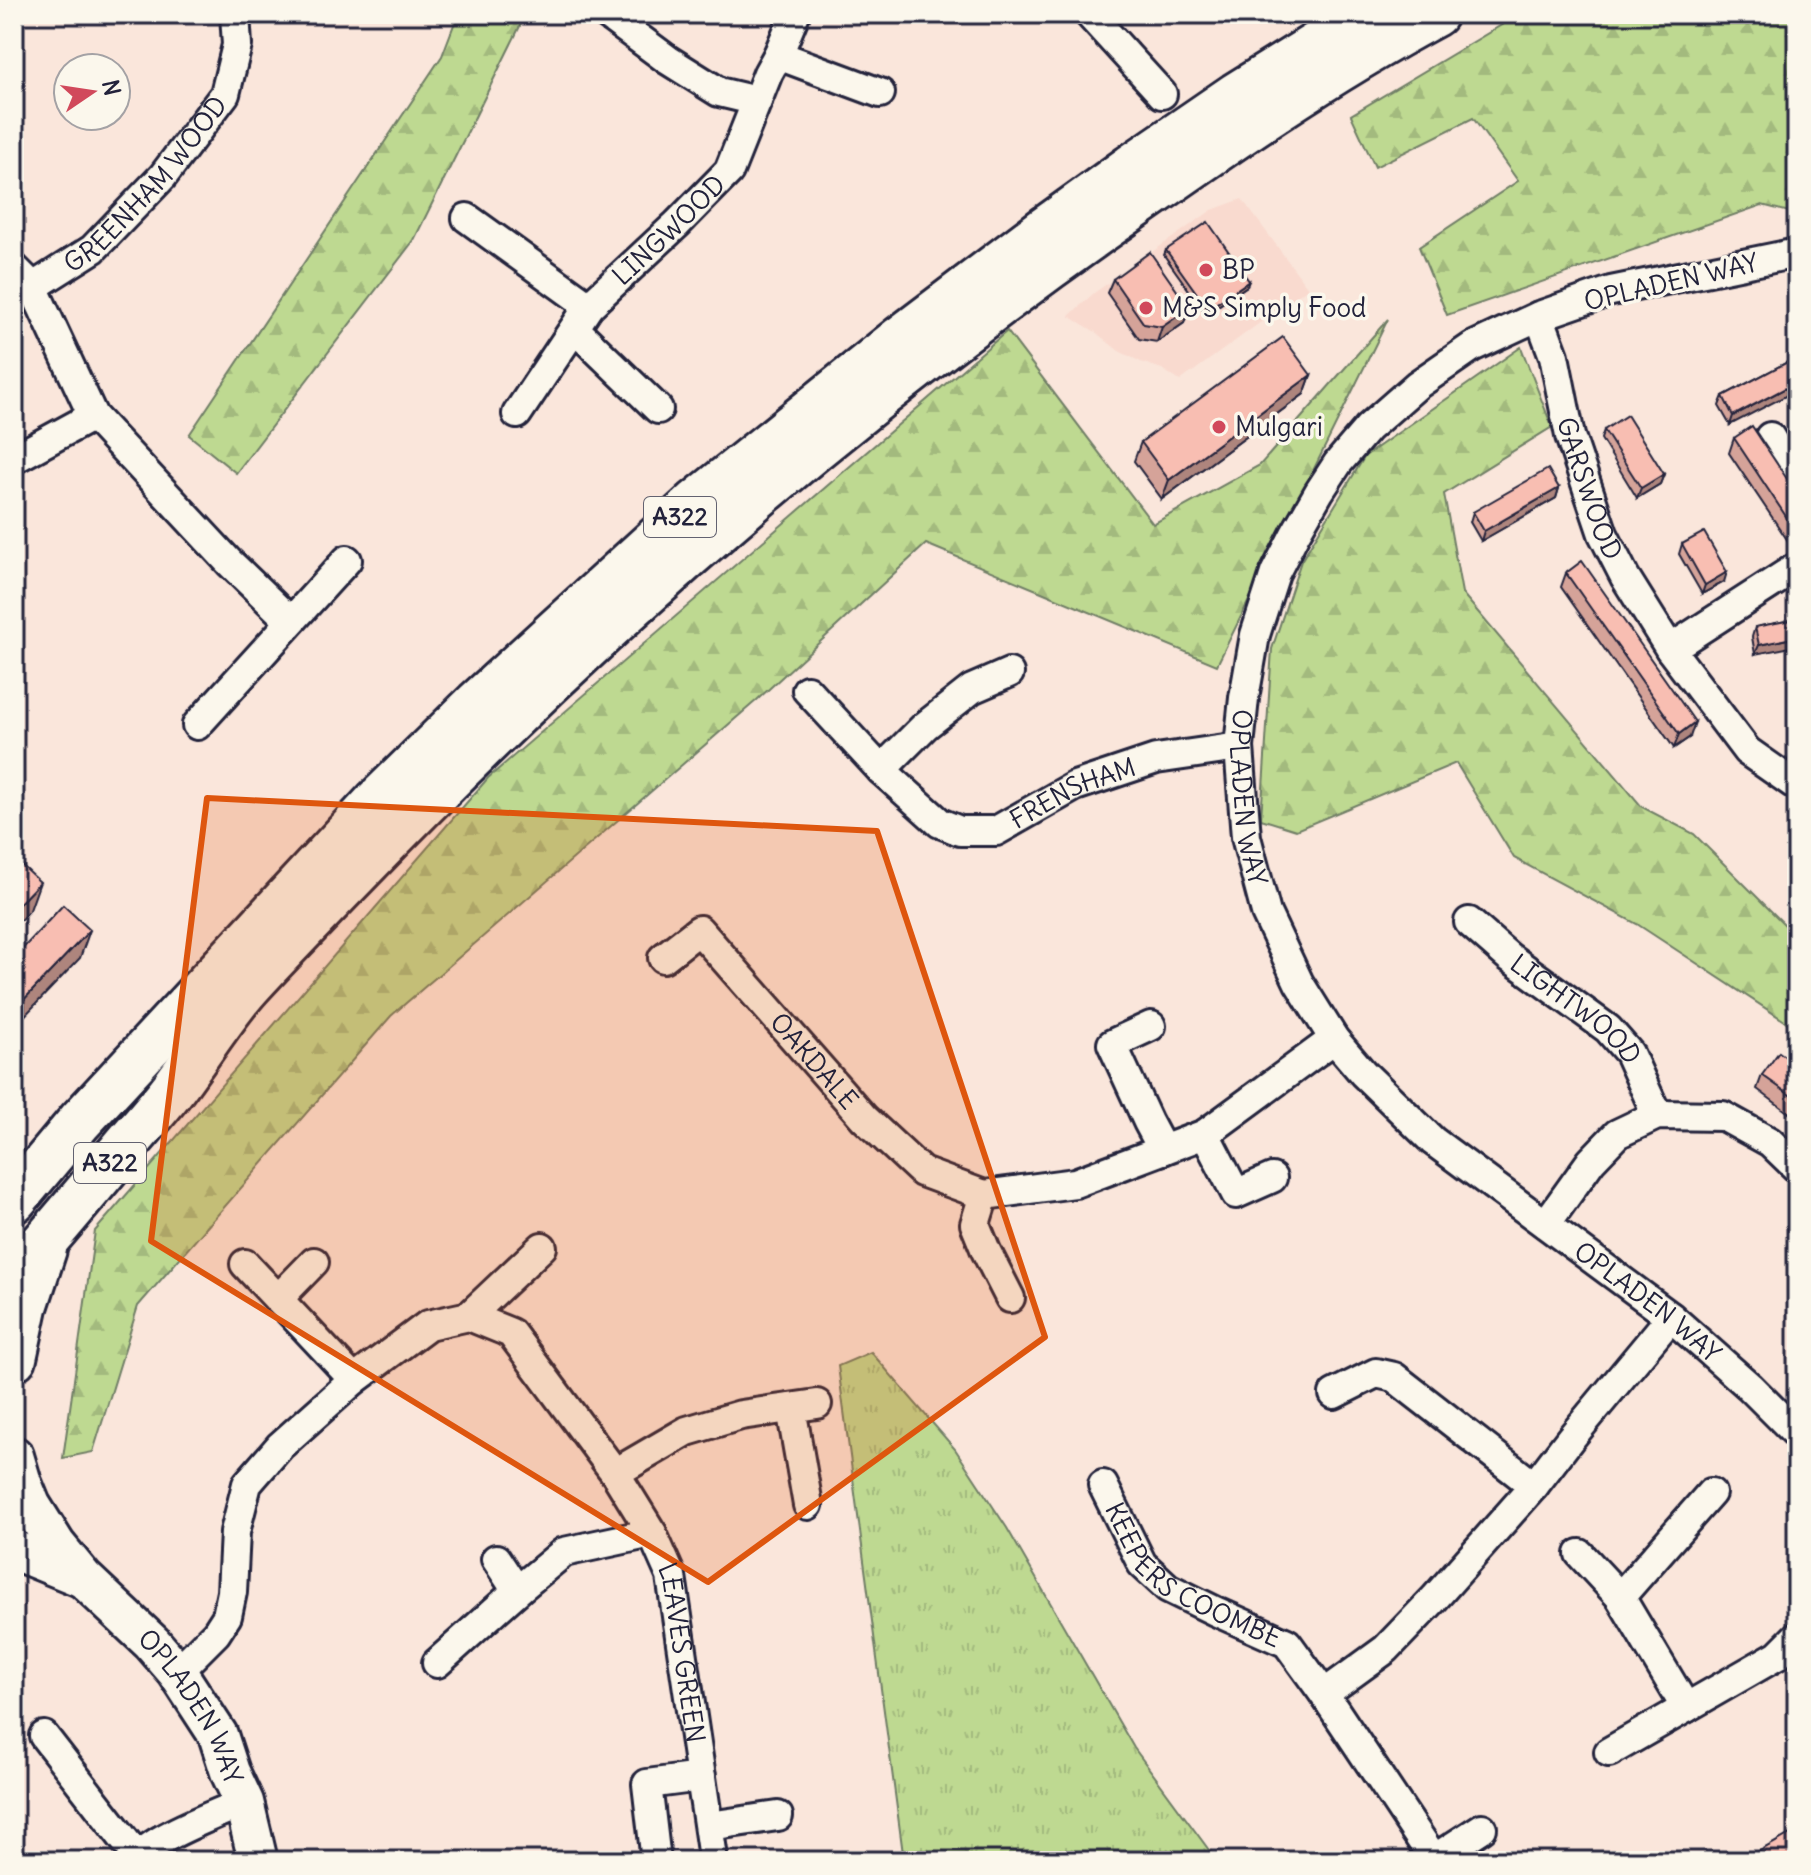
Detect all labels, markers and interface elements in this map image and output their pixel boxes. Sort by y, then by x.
north arrow [52,52,132,132]
street label: GREENHAM WOOD [52,85,230,273]
street label: LINGWOOD [605,168,732,292]
street label: OPLADEN WAY [1581,245,1762,318]
place label: BP [1222,253,1255,286]
marker: BP [1197,261,1215,279]
place label: M&S Simply Food [1162,291,1366,324]
marker: M&S Simply Food [1137,299,1155,317]
place label: Mulgari [1235,410,1323,443]
street label: GARSWOOD [1551,414,1630,565]
marker: Mulgari [1210,418,1228,436]
road number: A322 [644,497,716,537]
street label: OPLADEN WAY [1223,708,1275,889]
street label: FRENSHAM [1004,750,1140,836]
street label: LIGHTWOOD [1504,947,1649,1068]
street label: OAKDALE [763,1006,866,1116]
road number: A322 [74,1143,146,1183]
street label: OPLADEN WAY [1568,1234,1728,1370]
street label: KEEPERS COOMBE [1098,1497,1286,1654]
street label: LEAVES GREEN [651,1557,713,1745]
street label: OPLADEN WAY [131,1621,251,1790]

